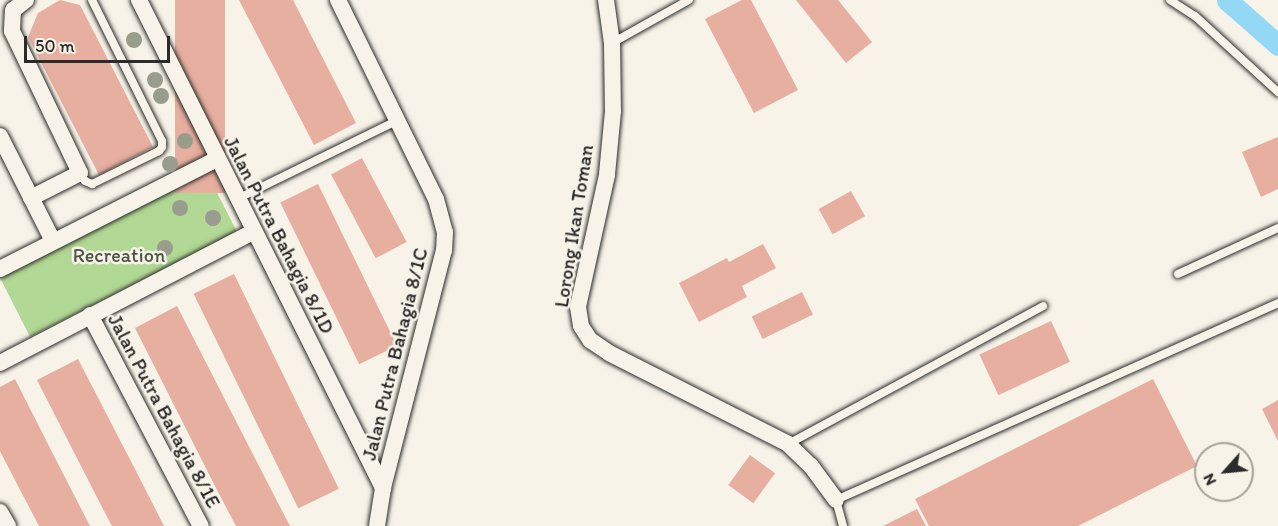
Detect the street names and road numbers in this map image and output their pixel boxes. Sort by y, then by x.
street label: Jalan Putra Bahagia 8/1D [219,132,339,338]
street label: Lorong Ikan Toman [549,143,599,309]
street label: Jalan Putra Bahagia 8/1C [357,245,433,463]
street label: Jalan Putra Bahagia 8/1E [103,310,225,512]

